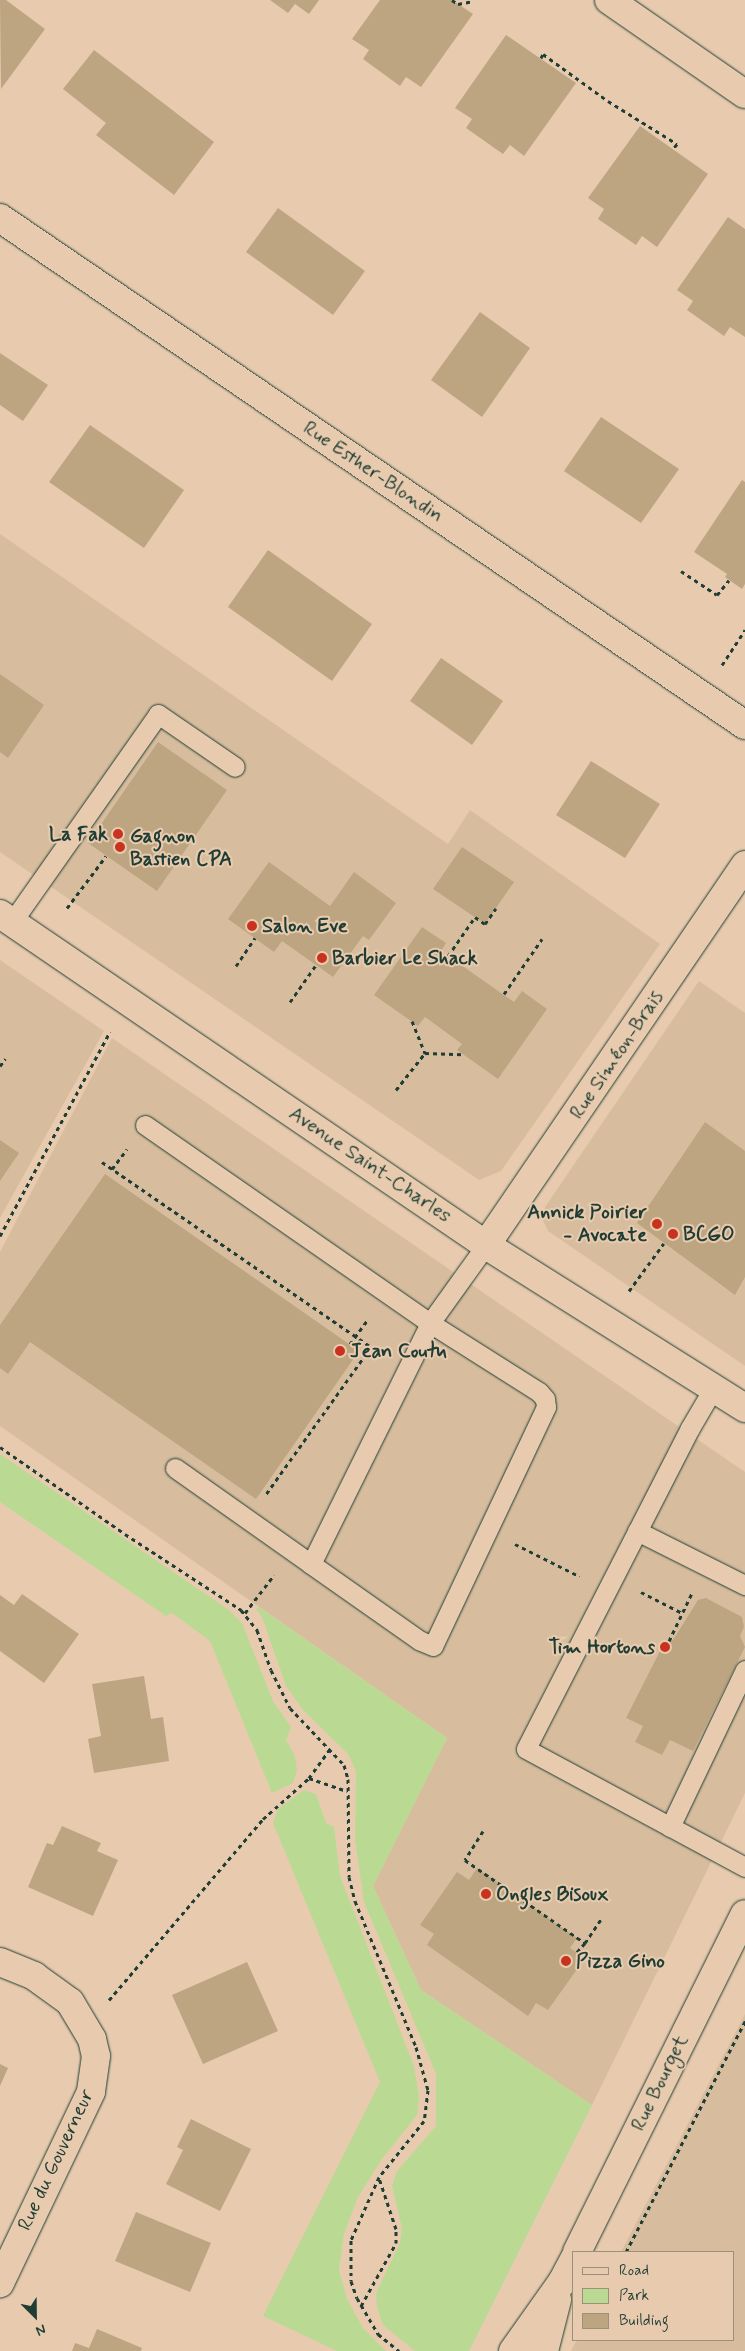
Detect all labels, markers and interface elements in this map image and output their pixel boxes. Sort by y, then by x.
street label: Rue Esther-Blondin [298,416,448,528]
place label: La Fak [49,822,108,846]
place label: Gagnon Bastien CPA [130,824,233,871]
marker: La Fak [112,828,124,840]
marker: Gagnon Bastien CPA [114,841,126,853]
place label: Salon Eve [262,914,347,938]
marker: Salon Eve [246,920,258,932]
place label: Barbier Le Shack [332,946,479,970]
marker: Barbier Le Shack [316,952,328,964]
street label: Rue Siméon-Brais [565,986,669,1124]
street label: Avenue Saint-Charles [284,1102,456,1228]
place label: Annick Poirier - Avocate [529,1200,647,1247]
marker: Annick Poirier - Avocate [651,1218,663,1230]
place label: BCGO [683,1222,735,1246]
marker: BCGO [667,1228,679,1240]
place label: Jean Coutu [350,1339,447,1363]
marker: Jean Coutu [334,1345,346,1357]
place label: Tim Hortons [551,1635,655,1659]
marker: Tim Hortons [659,1641,671,1653]
place label: Ongles Bisoux [496,1882,613,1906]
marker: Ongles Bisoux [480,1888,492,1900]
place label: Pizza Gino [576,1949,664,1973]
marker: Pizza Gino [560,1955,572,1967]
street label: Rue Bourget [627,2032,693,2134]
street label: Rue du Gouverneur [13,2086,99,2234]
legend [572,2251,735,2341]
text: Road [619,2261,649,2281]
text: Park [619,2286,649,2306]
north arrow [10,2291,60,2341]
text: Building [619,2311,669,2331]
text: N [33,2320,49,2340]

